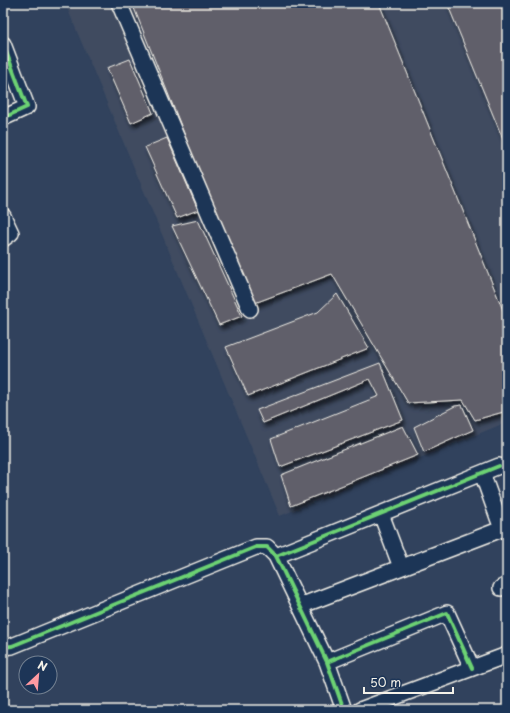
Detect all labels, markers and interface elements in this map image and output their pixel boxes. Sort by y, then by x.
north arrow [18,655,58,695]
text: N [35,656,51,675]
scale bar [364,669,453,695]
text: 50 m [370,673,401,691]

